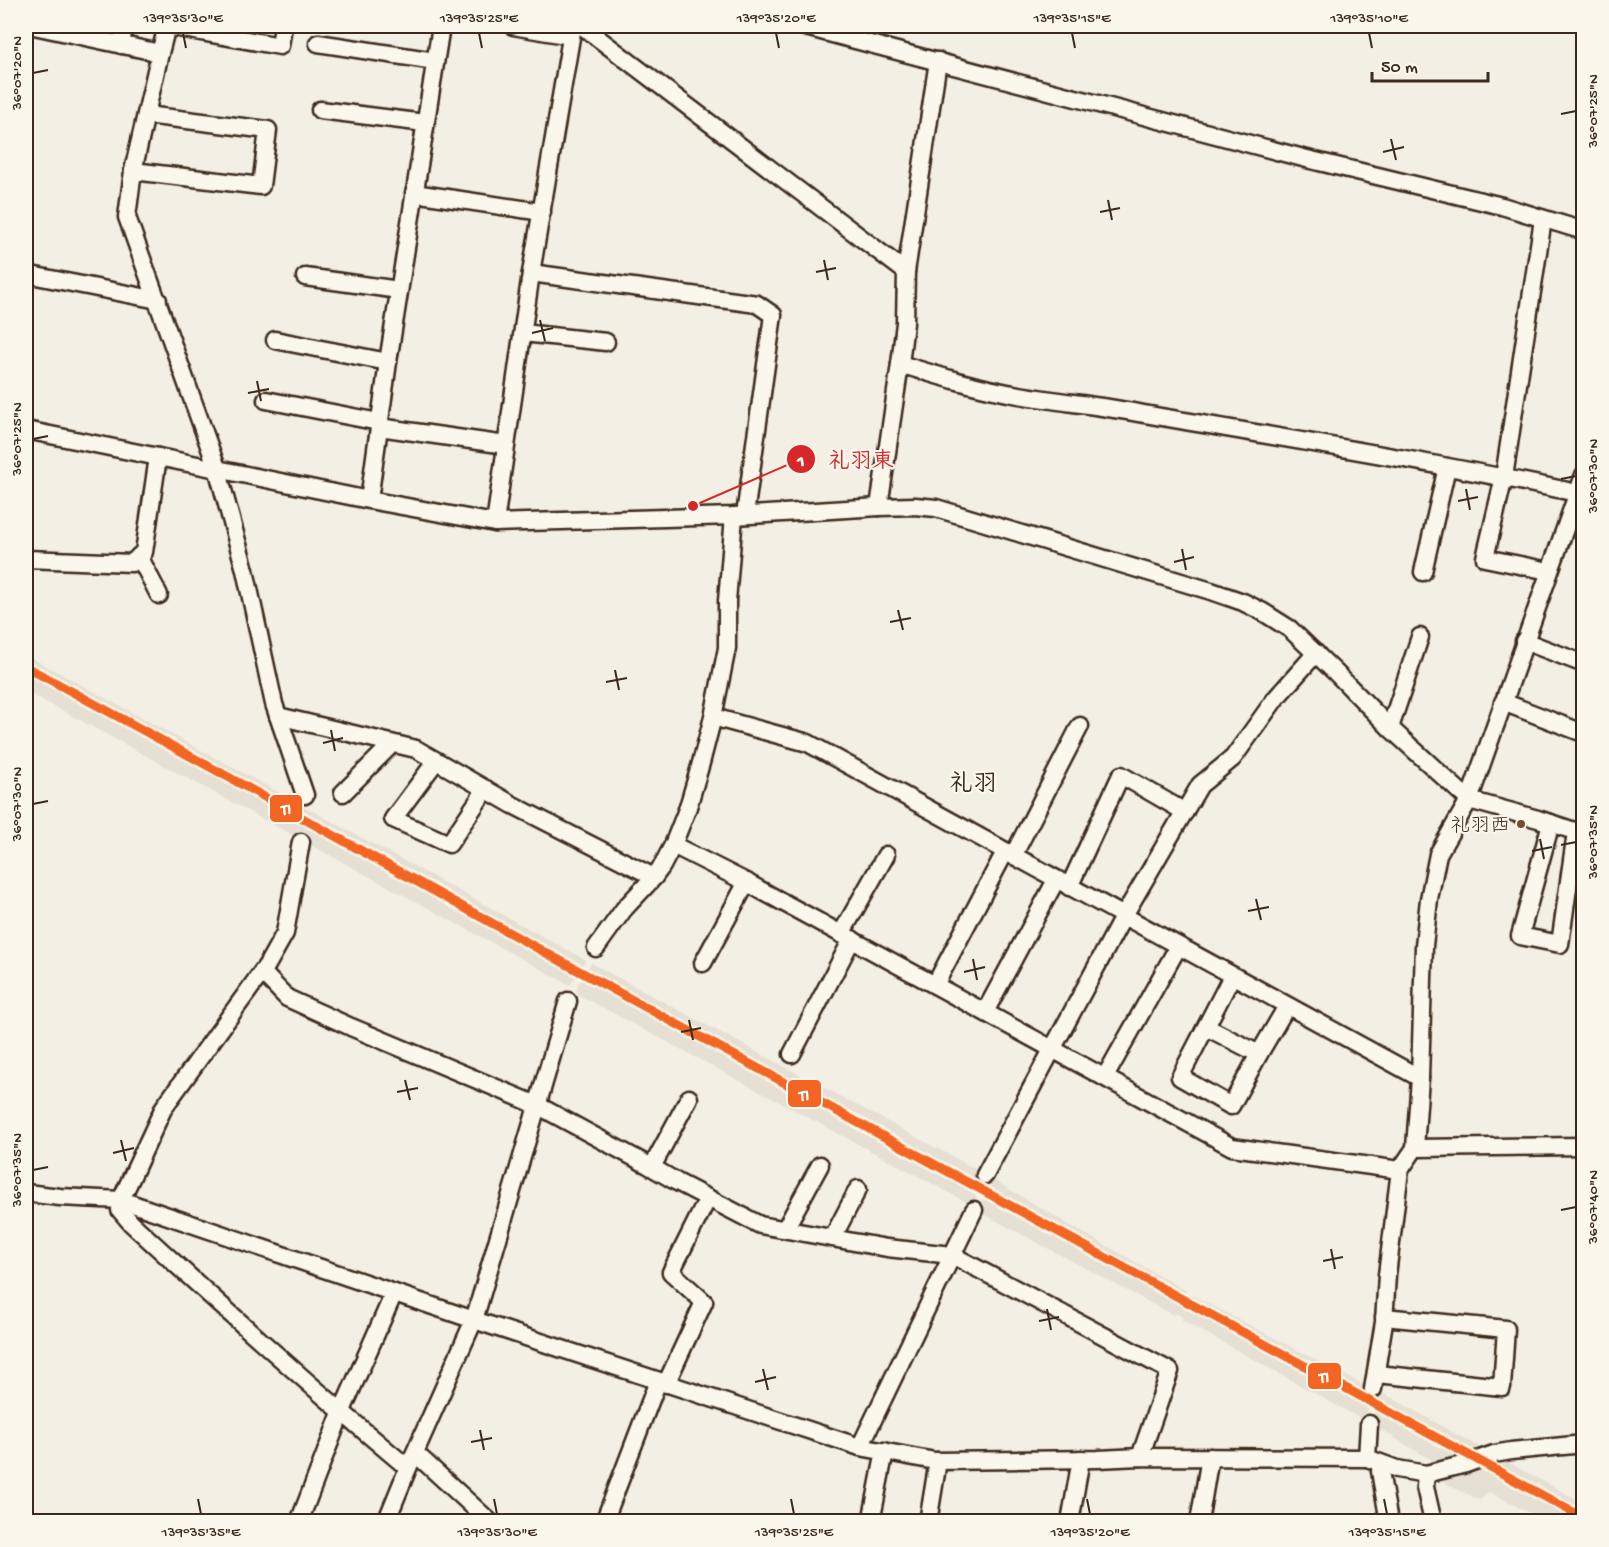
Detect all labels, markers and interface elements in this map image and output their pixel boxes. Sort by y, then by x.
text: 139°35'30"E [142,10,223,28]
text: 139°35'25"E [439,10,519,28]
text: 139°35'20"E [735,10,816,28]
text: 139°35'15"E [1032,10,1111,28]
text: 139°35'10"E [1329,10,1409,28]
text: 36°07'20"N [9,36,27,111]
scale bar [1372,45,1488,83]
text: 50 m [1381,58,1418,79]
text: 36°07'25"N [1585,74,1603,149]
text: 36°07'25"N [9,402,27,477]
text: 36°07'30"N [1585,438,1603,514]
callout: 礼羽東 [786,439,906,479]
text: 礼羽東 [828,448,894,476]
text: 1 [796,452,805,473]
text: 36°07'30"N [9,766,27,842]
district label: 礼羽 [949,771,997,800]
line badge: TI [269,794,303,823]
text: TI [279,802,291,821]
text: 36°07'35"N [1585,805,1603,880]
place label: 礼羽西 [1450,815,1510,839]
marker: 礼羽西 [1515,818,1527,830]
line badge: TI [787,1079,822,1108]
text: TI [797,1088,809,1107]
text: 36°07'35"N [9,1133,27,1208]
text: 36°07'40"N [1585,1170,1603,1245]
line badge: TI [1307,1362,1342,1390]
text: TI [1317,1370,1329,1389]
text: 139°35'35"E [161,1524,241,1542]
text: 139°35'30"E [456,1524,537,1542]
text: 139°35'25"E [754,1524,834,1542]
text: 139°35'20"E [1049,1524,1130,1542]
text: 139°35'15"E [1347,1524,1426,1542]

